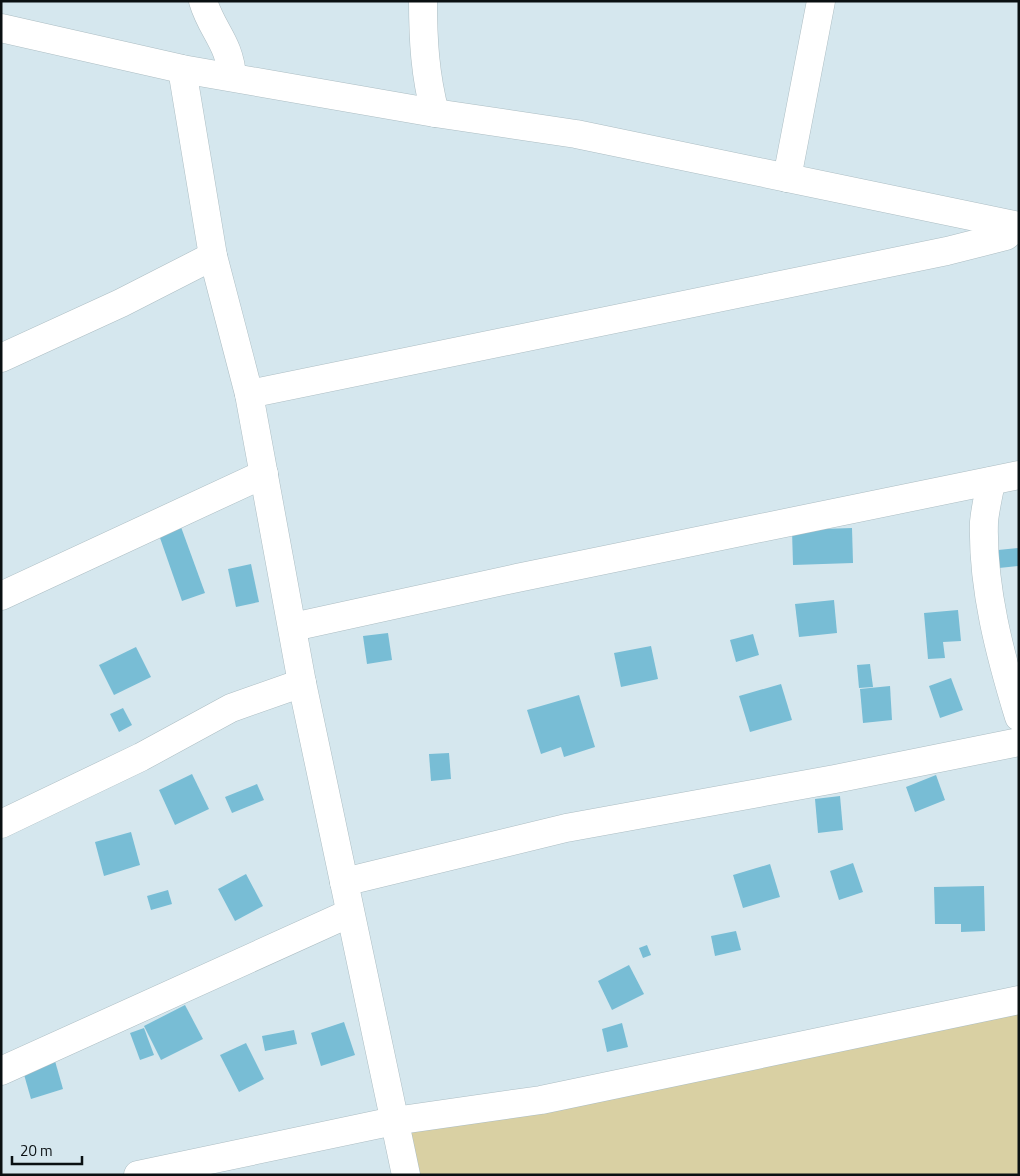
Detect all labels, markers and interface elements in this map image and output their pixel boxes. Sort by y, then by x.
scale bar [12,1134,82,1166]
text: 20 m [20,1139,53,1162]

